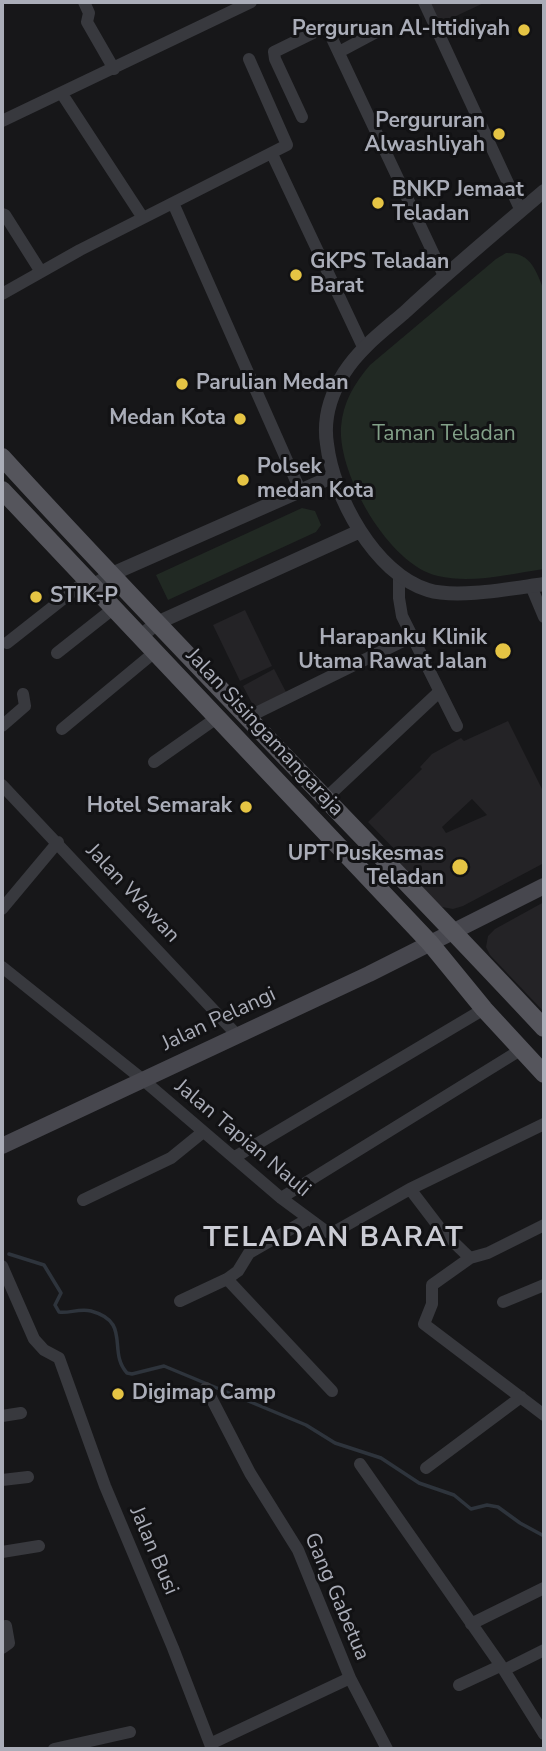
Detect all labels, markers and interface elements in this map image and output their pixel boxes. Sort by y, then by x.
place label: Perguruan Al-Ittidiyah [292,17,510,43]
marker: Perguruan Al-Ittidiyah [516,22,532,38]
place label: Pergururan Alwashliyah [365,109,485,159]
marker: Pergururan Alwashliyah [491,126,507,142]
place label: BNKP Jemaat Teladan [392,178,524,228]
marker: BNKP Jemaat Teladan [370,195,386,211]
place label: GKPS Teladan Barat [310,250,449,300]
marker: GKPS Teladan Barat [288,267,304,283]
place label: Parulian Medan [196,371,349,397]
marker: Parulian Medan [174,376,190,392]
place label: Medan Kota [109,406,226,432]
marker: Medan Kota [232,411,248,427]
park label: Taman Teladan [372,422,516,448]
place label: Polsek medan Kota [257,455,374,505]
marker: Polsek medan Kota [235,472,251,488]
place label: STIK-P [50,584,118,610]
marker: STIK-P [28,589,44,605]
place label: Harapanku Klinik Utama Rawat Jalan [298,626,487,676]
marker: Harapanku Klinik Utama Rawat Jalan [493,641,513,661]
street label: Jalan Sisingamangaraja [180,644,348,822]
place label: Hotel Semarak [87,794,232,820]
marker: Hotel Semarak [238,799,254,815]
street label: Jalan Wawan [80,839,184,949]
place label: UPT Puskesmas Teladan [288,842,444,892]
marker: UPT Puskesmas Teladan [450,857,470,877]
street label: Jalan Pelangi [158,983,280,1057]
street label: Jalan Tapian Nauli [169,1075,315,1203]
district label: TELADAN BARAT [205,1222,463,1256]
place label: Digimap Camp [132,1381,276,1407]
marker: Digimap Camp [110,1386,126,1402]
street label: Jalan Busi [123,1503,183,1599]
street label: Gang Gabetua [298,1529,374,1665]

